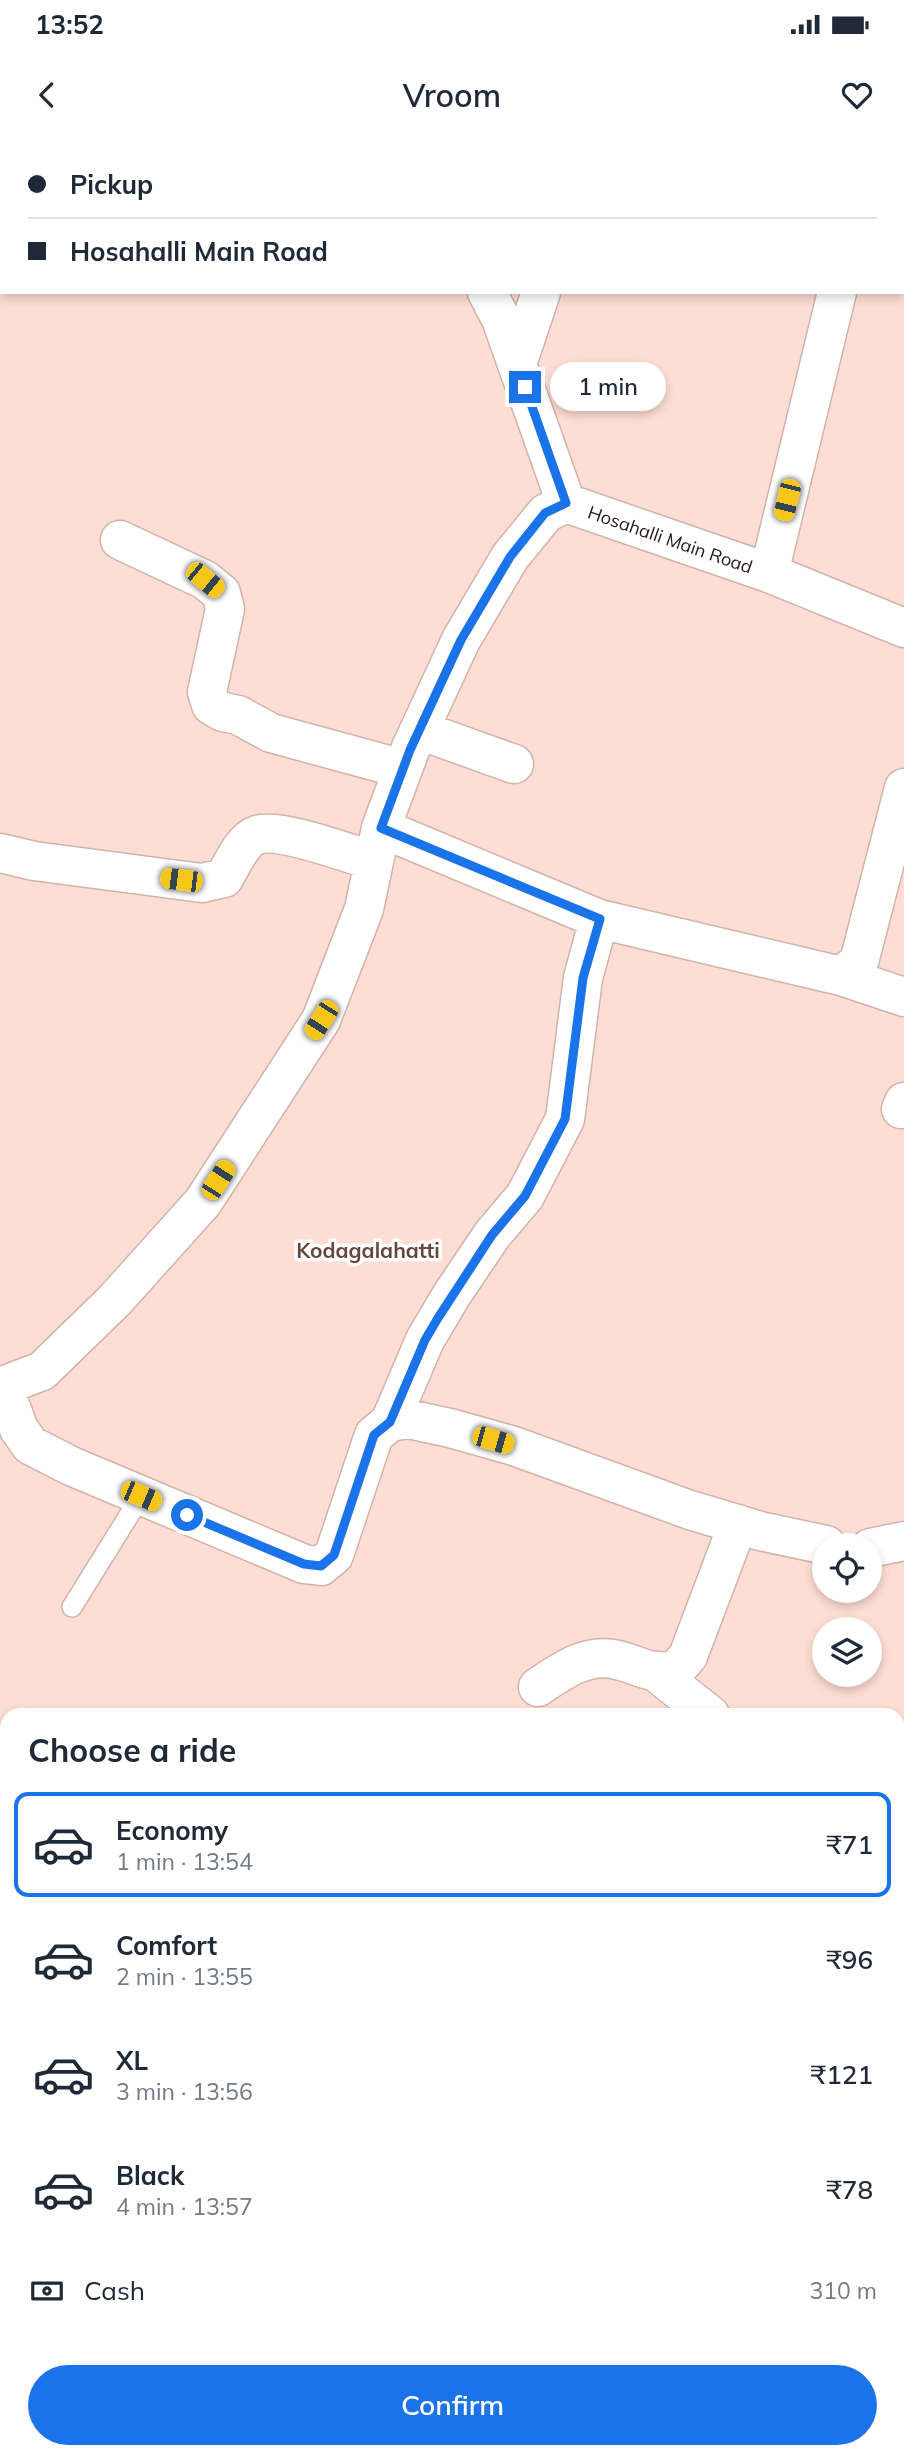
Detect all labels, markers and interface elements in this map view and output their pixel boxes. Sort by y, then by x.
text: 13:52 [35,8,104,41]
text: Vroom [403,75,501,115]
icon: back [28,76,66,114]
icon: heart [838,76,876,114]
text: Pickup [70,168,153,201]
text: Hosahalli Main Road [70,235,328,268]
callout: 1 min [550,362,665,412]
route end [509,371,541,403]
text: 1 min [578,372,638,401]
car [772,477,803,523]
street label: Hosahalli Main Road [585,500,756,578]
car [183,559,228,601]
car [159,867,204,893]
car [301,997,342,1043]
car [198,1157,239,1203]
district label: Kodagalahatti [296,1237,440,1263]
car [470,1424,517,1456]
car [118,1478,165,1514]
route start [171,1499,203,1531]
map controls [812,1533,882,1687]
button: locate [812,1533,882,1603]
button: layers [812,1617,882,1687]
text: Choose a ride [28,1730,236,1770]
icon: car [32,1813,95,1876]
text: Economy [116,1814,228,1847]
text: ₹71 [826,1828,873,1861]
text: 1 min · 13:54 [116,1847,253,1876]
icon: car [32,1928,95,1991]
text: Comfort [116,1929,217,1962]
text: ₹96 [826,1943,873,1976]
text: 2 min · 13:55 [116,1962,253,1991]
icon: car [32,2043,95,2106]
text: XL [116,2044,148,2077]
text: ₹121 [811,2058,873,2091]
text: 3 min · 13:56 [116,2077,253,2106]
icon: car [32,2158,95,2221]
text: Black [116,2159,184,2192]
text: ₹78 [826,2173,873,2206]
text: 4 min · 13:57 [116,2192,253,2221]
icon: cash [28,2272,66,2310]
text: Cash [84,2274,145,2307]
text: 310 m [809,2276,877,2305]
button: Confirm [28,2365,877,2445]

